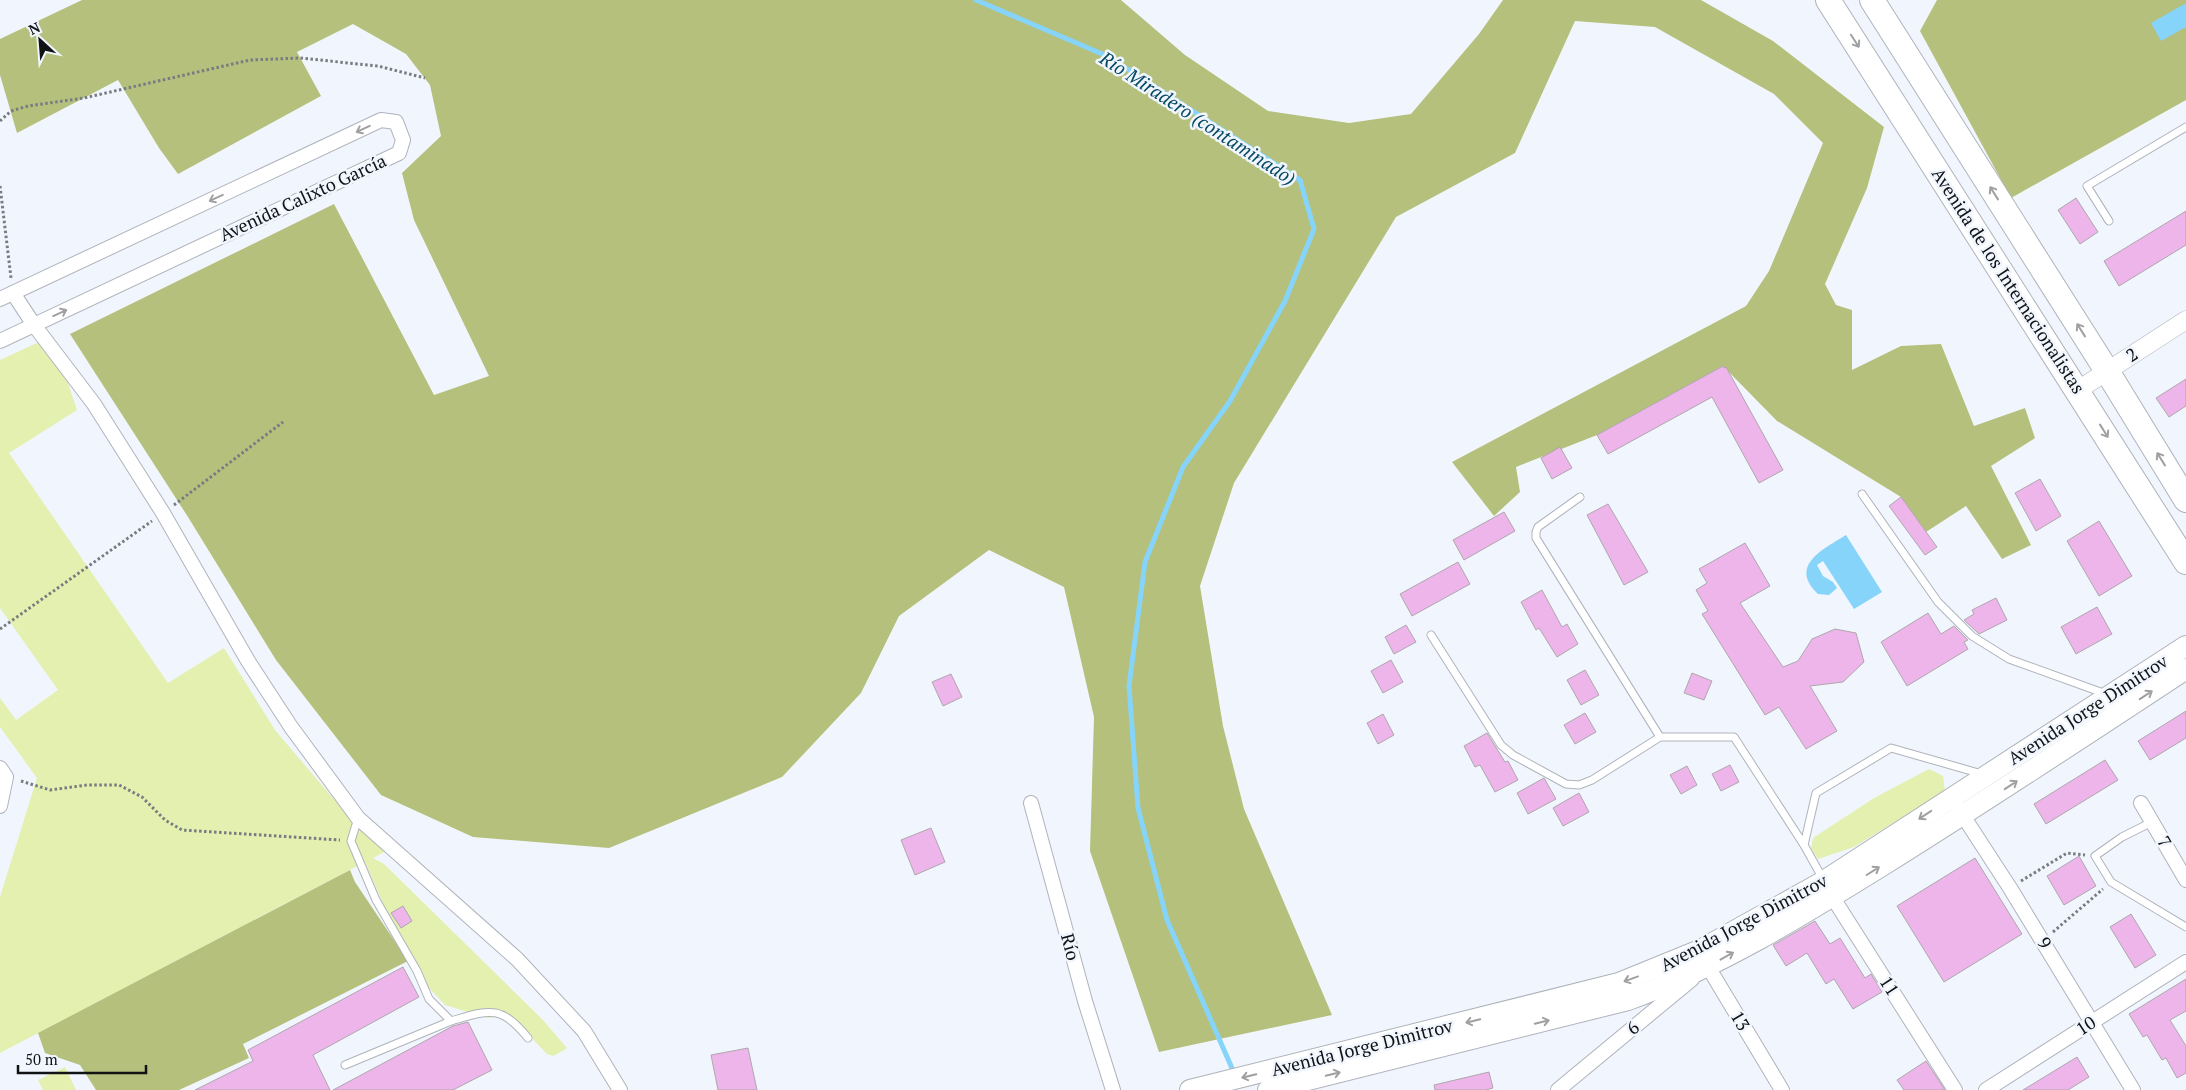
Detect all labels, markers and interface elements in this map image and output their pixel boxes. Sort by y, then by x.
north arrow [15,15,65,65]
text: N [25,17,43,39]
one-way arrow [1849,34,1860,48]
water label: Río Miradero (contaminado) [1095,44,1301,190]
one-way arrow [356,124,371,134]
street label: Avenida Calixto García [215,148,390,246]
street label: Avenida de los Internacionalistas [1927,163,2091,398]
one-way arrow [1988,186,1998,200]
one-way arrow [209,194,224,203]
one-way arrow [52,308,67,317]
one-way arrow [2075,323,2086,337]
street label: 2 [2121,341,2142,367]
one-way arrow [2099,424,2109,438]
one-way arrow [2155,452,2165,466]
street label: Avenida Jorge Dimitrov [2003,648,2173,770]
one-way arrow [2139,690,2153,700]
one-way arrow [2003,779,2017,789]
one-way arrow [1918,811,1932,821]
street label: 7 [2152,831,2178,852]
one-way arrow [1866,866,1880,876]
street label: Avenida Jorge Dimitrov [1656,868,1832,976]
street label: Río [1056,931,1086,963]
street label: 9 [2032,932,2058,953]
one-way arrow [1720,950,1734,960]
street label: 11 [1875,971,1905,1000]
one-way arrow [1623,975,1639,984]
street label: 13 [1726,1006,1756,1035]
street label: 10 [2071,1010,2100,1040]
street label: Avenida Jorge Dimitrov [1269,1013,1456,1081]
street label: 6 [1621,1015,1644,1040]
one-way arrow [1466,1016,1482,1026]
one-way arrow [1534,1017,1550,1026]
scale bar [18,1042,145,1074]
text: 50 m [25,1049,58,1069]
one-way arrow [1325,1069,1341,1078]
one-way arrow [1241,1072,1257,1081]

